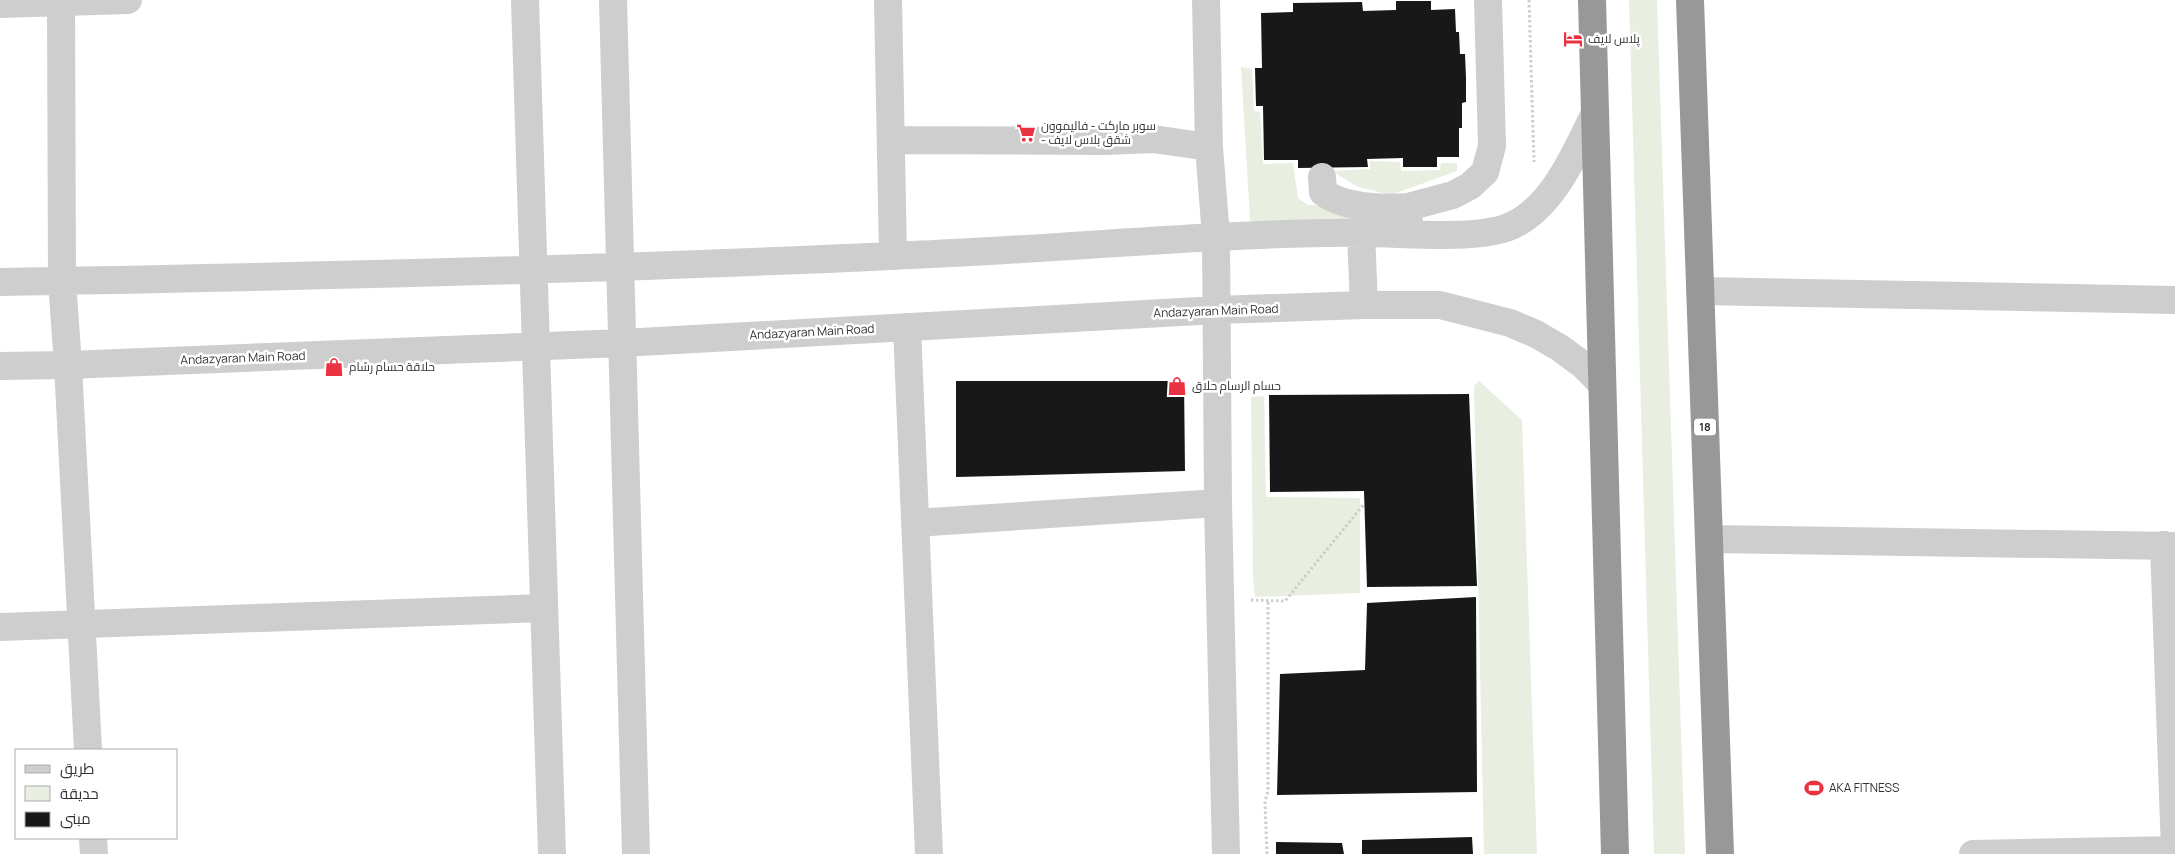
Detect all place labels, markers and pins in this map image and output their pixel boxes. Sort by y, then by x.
hotel icon: پلاس لایف [1562,28,1584,50]
place label: پلاس لایف [1588,30,1641,48]
place label: سوبر ماركت - فاليموون - شقق بلاس لايف [1041,117,1156,148]
supermarket icon: سوبر ماركت - فاليموون - شقق بلاس لايف [1015,122,1037,144]
shop icon: حلاقة حسام رسّام [323,356,345,378]
place label: حلاقة حسام رسّام [349,358,435,375]
shop icon: حسام الرسام حلاق [1166,375,1188,397]
place label: حسام الرسام حلاق [1192,377,1281,394]
sports icon: AKA FITNESS [1803,777,1825,799]
place label: AKA FITNESS [1829,779,1899,796]

